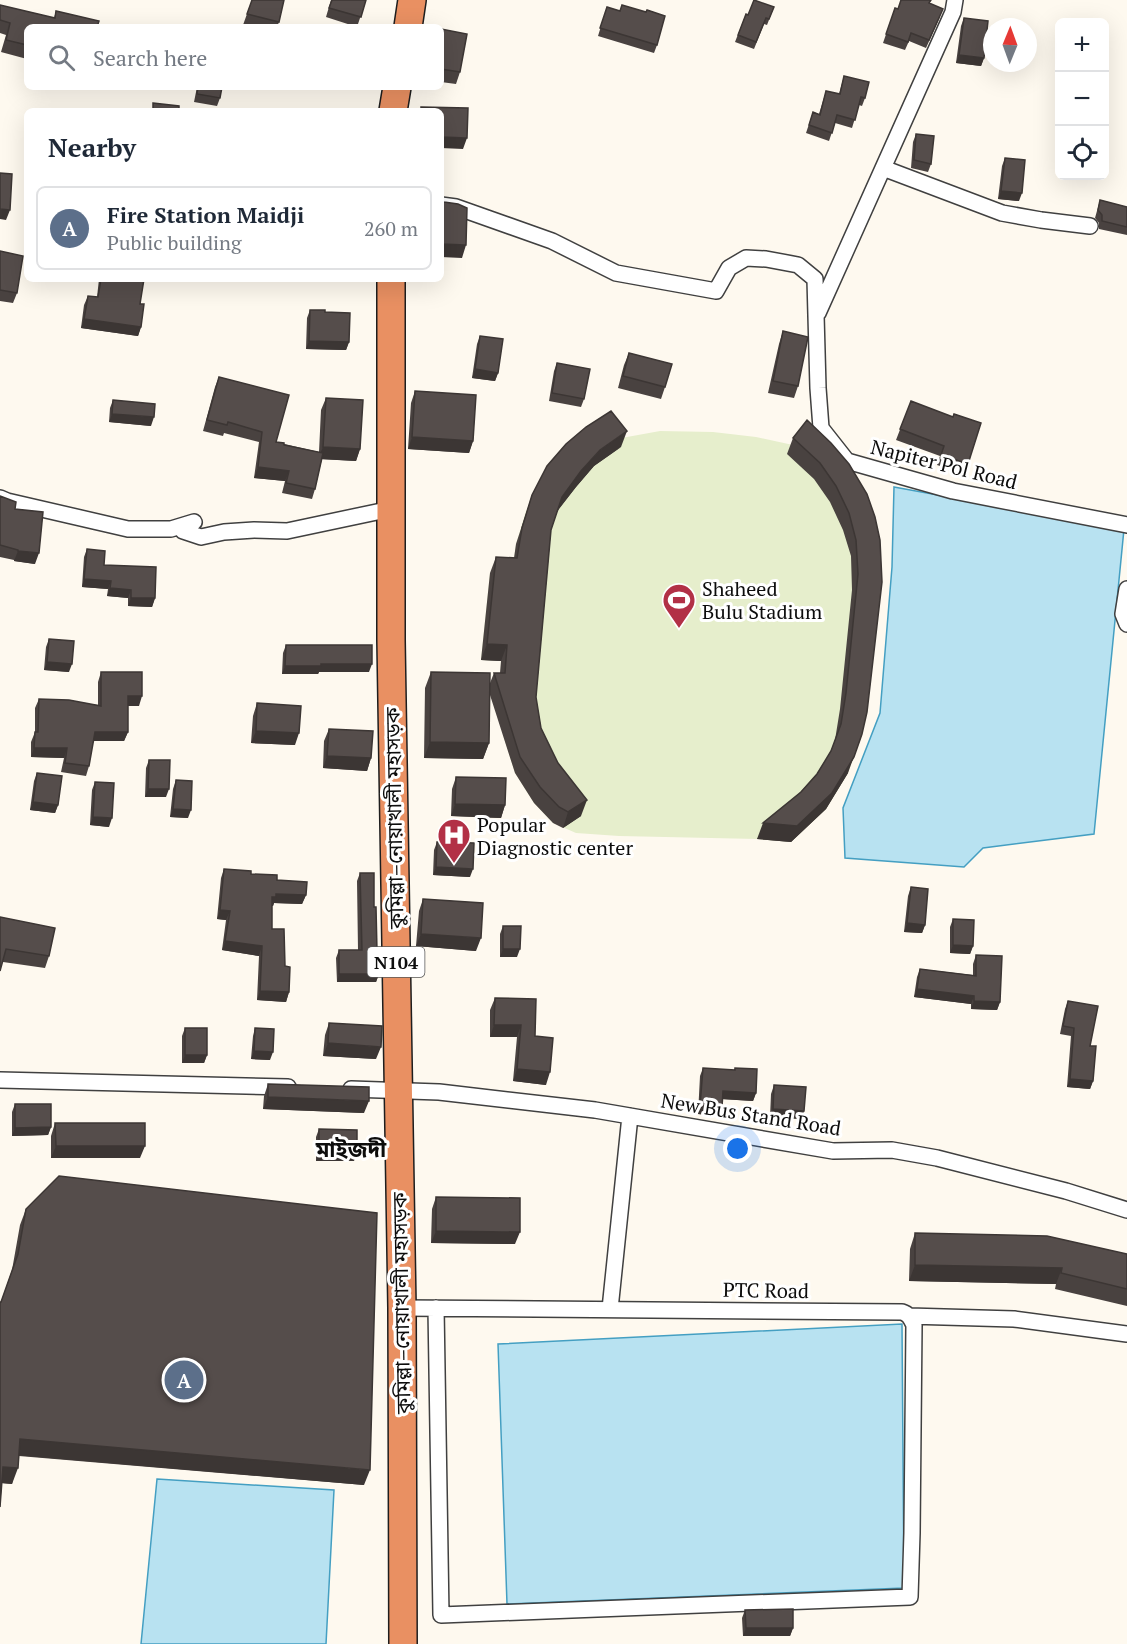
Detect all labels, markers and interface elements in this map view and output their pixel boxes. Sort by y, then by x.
north arrow [983,18,1037,72]
map controls [1055,18,1109,180]
button: + [1055,18,1109,72]
search box [24,24,444,90]
icon: search [45,41,78,74]
text: Search here [93,43,207,72]
button: − [1055,72,1109,126]
button: locate [1055,126,1109,180]
text: Nearby [48,130,136,164]
text: Fire Station Maidji [107,200,304,229]
text: A [62,215,77,242]
text: 260 m [364,215,418,242]
text: Public building [107,229,241,256]
street label: Napiter Pol Road [868,433,1020,495]
place label: Shaheed Bulu Stadium [702,575,822,625]
sports icon: Shaheed Bulu Stadium [661,582,697,629]
street label: কুমিল্লা–নোয়াখালী মহাসড়ক [379,706,409,930]
place label: Popular Diagnostic center [477,811,633,861]
hospital icon: Popular Diagnostic center [436,817,472,864]
road number: N104 [368,947,424,977]
street label: New Bus Stand Road [659,1086,843,1142]
district label: মাইজদী [315,1134,387,1163]
your location [723,1134,752,1163]
street label: কুমিল্লা–নোয়াখালী মহাসড়ক [386,1191,416,1415]
street label: PTC Road [723,1276,809,1304]
pin: A [164,1358,204,1402]

